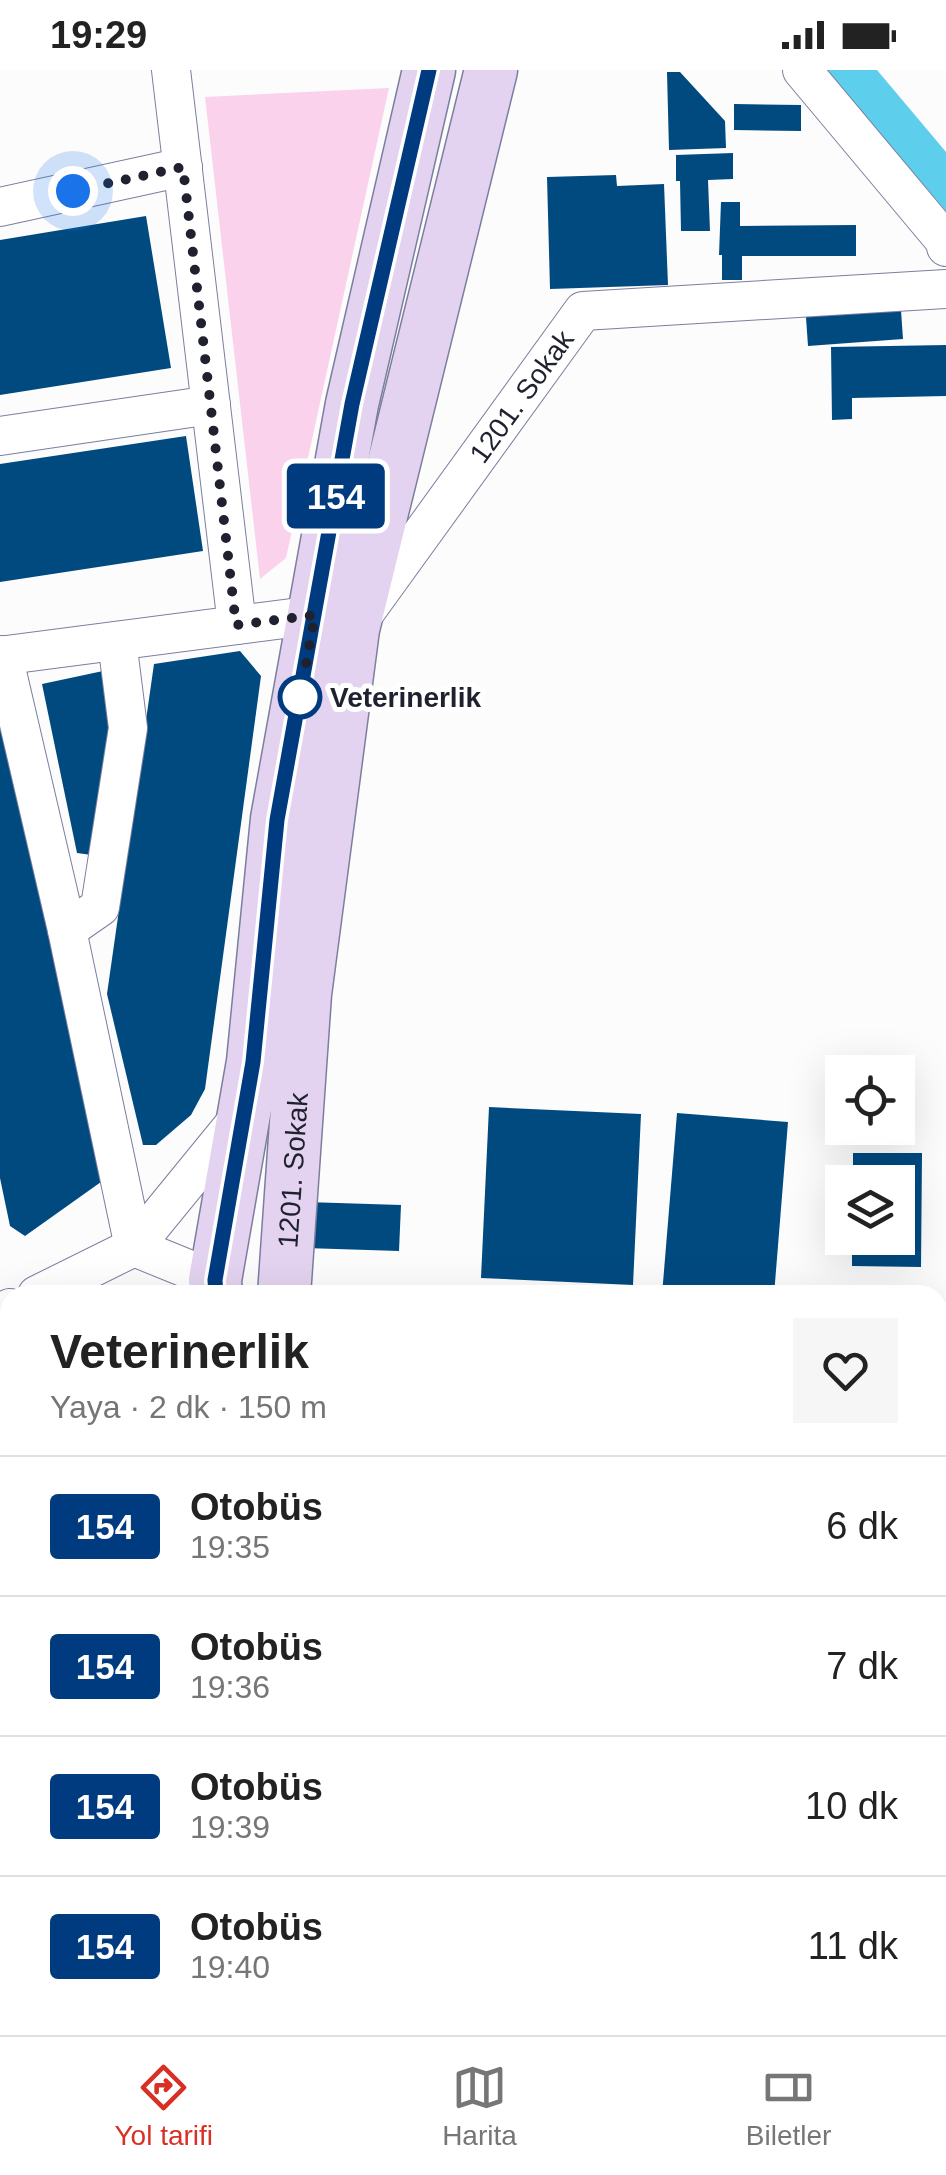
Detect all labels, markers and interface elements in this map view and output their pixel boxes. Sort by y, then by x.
text: 19:29 [50,14,147,56]
your location [48,166,98,216]
street label: 1201. Sokak [464,324,580,469]
line badge: 154 [278,464,394,528]
text: 154 [307,477,365,516]
marker: Veterinerlik [279,676,321,718]
place label: Veterinerlik [330,682,481,713]
map controls [825,1055,915,1255]
button: locate [825,1055,915,1145]
street label: 1201. Sokak [272,1091,314,1249]
button: layers [825,1165,915,1255]
button: heart [793,1318,898,1423]
text: Veterinerlik [50,1325,309,1378]
text: Yaya · 2 dk · 150 m [50,1389,327,1425]
text: Otobüs [190,1486,323,1528]
text: 6 dk [826,1505,898,1547]
text: 154 [76,1507,134,1546]
text: 19:35 [190,1529,270,1565]
text: Otobüs [190,1626,323,1668]
text: 7 dk [826,1645,898,1687]
text: 154 [76,1647,134,1686]
text: 19:36 [190,1669,270,1705]
text: Otobüs [190,1766,323,1808]
text: 10 dk [805,1785,898,1827]
text: 154 [76,1787,134,1826]
text: 19:39 [190,1809,270,1845]
text: Otobüs [190,1906,323,1948]
text: 11 dk [808,1925,898,1967]
text: 154 [76,1927,134,1966]
text: 19:40 [190,1949,270,1985]
tab: Yol tarifi [115,2060,213,2152]
tab: Harita [442,2060,517,2152]
tab: Biletler [746,2060,831,2152]

